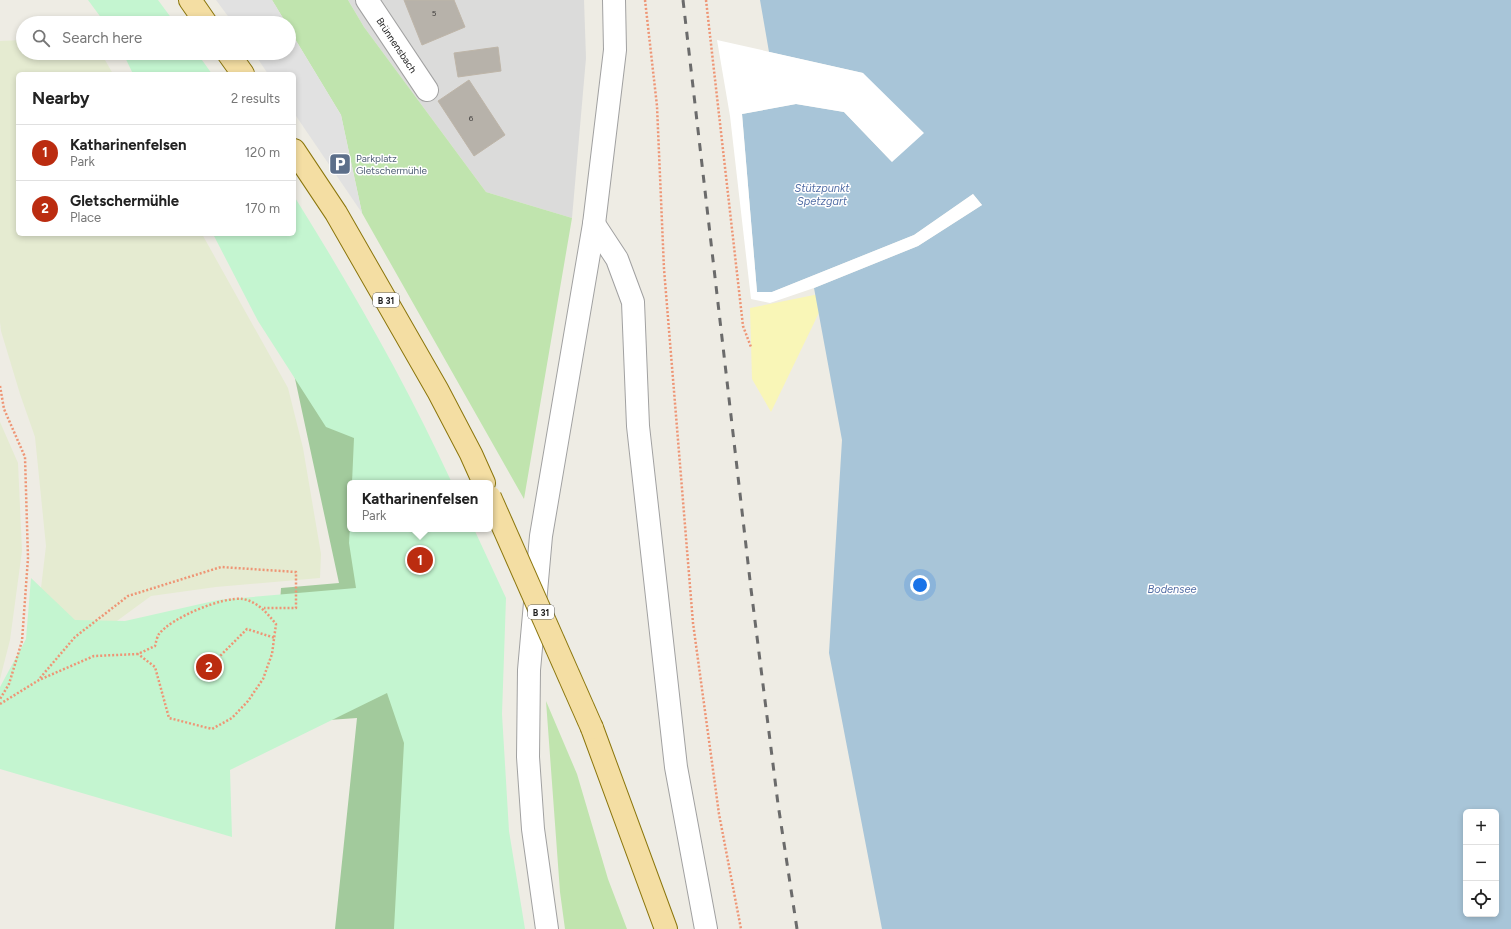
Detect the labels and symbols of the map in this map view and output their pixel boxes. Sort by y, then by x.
house number: 5 [432,8,437,18]
street label: Brünnensbach [374,15,420,76]
house number: 6 [469,113,474,123]
parking icon: Parkplatz Gletschermühle [327,151,353,177]
place label: Parkplatz Gletschermühle [356,152,427,177]
water label: Stützpunkt Spetzgart [794,182,850,208]
road number: B 31 [373,293,399,307]
pin: 1 [407,545,433,575]
your location [910,575,930,595]
water label: Bodensee [1148,583,1196,596]
road number: B 31 [528,605,554,619]
pin: 2 [196,652,222,682]

